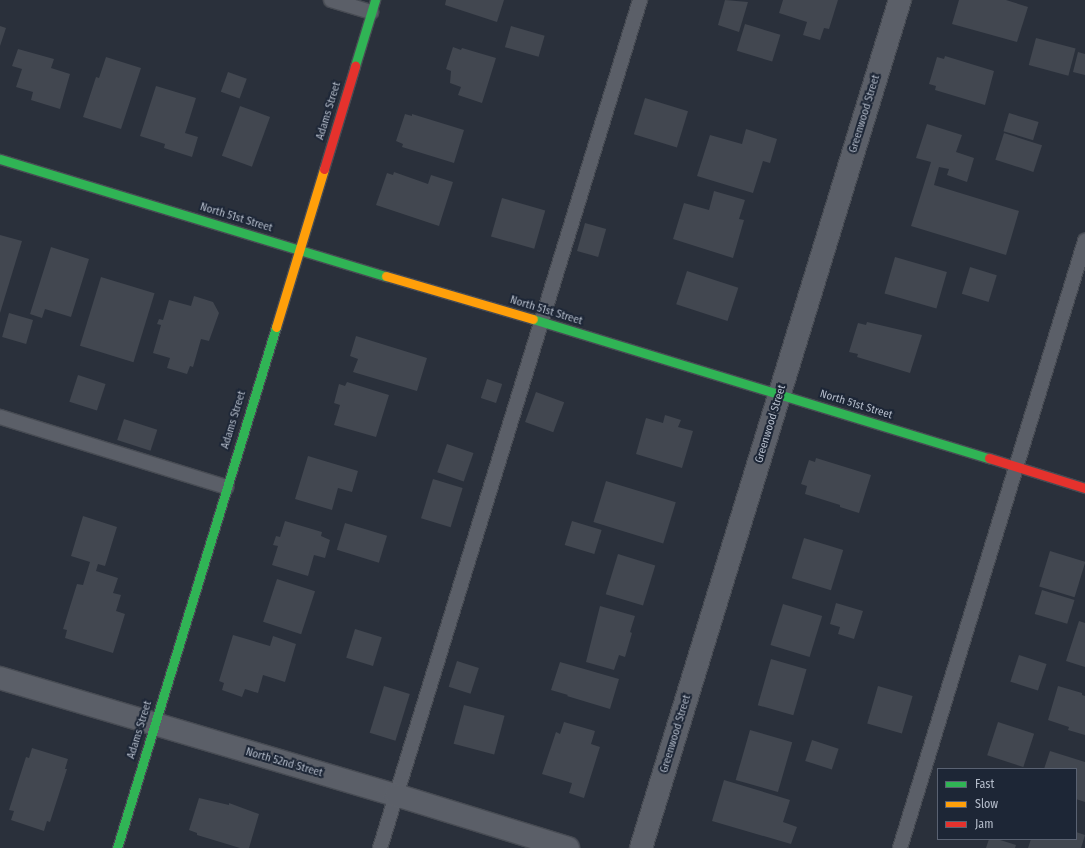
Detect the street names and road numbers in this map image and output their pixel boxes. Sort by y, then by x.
street label: Greenwood Street [847,73,883,155]
street label: Adams Street [314,80,344,142]
street label: North 51st Street [198,201,274,235]
street label: North 51st Street [508,294,584,328]
street label: Greenwood Street [753,383,789,465]
street label: North 51st Street [818,388,894,422]
street label: Adams Street [219,389,249,451]
street label: Greenwood Street [658,693,694,775]
street label: Adams Street [125,699,155,761]
street label: North 52nd Street [244,746,324,780]

